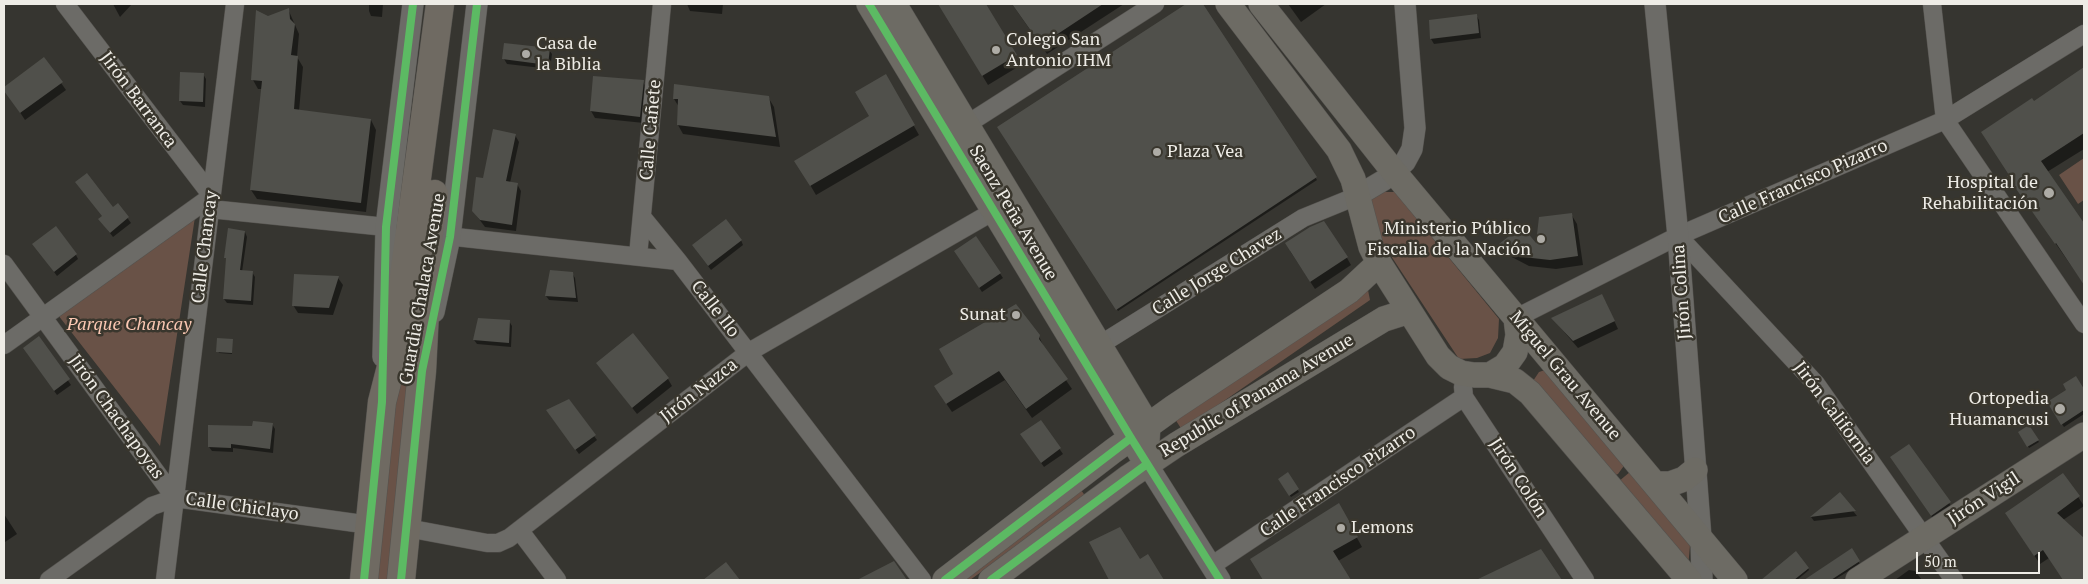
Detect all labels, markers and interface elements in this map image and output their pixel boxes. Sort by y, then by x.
place label: Colegio San Antonio IHM [1006,29,1111,72]
place label: Casa de la Biblia [536,33,601,76]
marker: Colegio San Antonio IHM [990,44,1002,56]
street label: Jirón Barranca [95,48,181,152]
marker: Casa de la Biblia [520,48,532,60]
street label: Calle Cañete [636,79,666,181]
street label: Calle Francisco Pizarro [1715,135,1891,229]
street label: Saenz Peña Avenue [964,141,1062,285]
place label: Plaza Vea [1167,141,1243,163]
marker: Plaza Vea [1151,146,1163,158]
place label: Hospital de Rehabilitación [1922,172,2038,214]
marker: Hospital de Rehabilitación [2042,186,2056,200]
street label: Calle Chancay [187,189,223,305]
street label: Guardia Chalaca Avenue [396,192,450,386]
place label: Ministerio Público Fiscalia de la Nación [1367,218,1531,260]
street label: Calle Jorge Chavez [1148,223,1286,321]
marker: Ministerio Público Fiscalia de la Nación [1535,233,1547,245]
street label: Jirón Colina [1668,244,1696,340]
street label: Calle Ilo [686,276,744,342]
place label: Sunat [960,304,1006,326]
street label: Miguel Grau Avenue [1505,307,1625,445]
marker: Sunat [1010,309,1022,321]
park label: Parque Chancay [67,314,191,336]
street label: Republic of Panama Avenue [1156,330,1358,462]
street label: Jirón Chachapoyas [64,351,168,483]
street label: Jirón Nazca [656,354,742,428]
street label: Jirón California [1788,357,1880,469]
place label: Ortopedia Huamancusi [1949,388,2049,430]
marker: Ortopedia Huamancusi [2053,402,2067,416]
street label: Calle Francisco Pizarro [1256,422,1420,542]
street label: Jirón Colón [1484,434,1552,522]
street label: Jirón Vigil [1944,468,2024,530]
street label: Calle Chiclayo [184,488,300,526]
place label: Lemons [1351,517,1414,539]
marker: Lemons [1335,522,1347,534]
scale bar [1918,542,2042,574]
text: 50 m [1924,551,1957,571]

